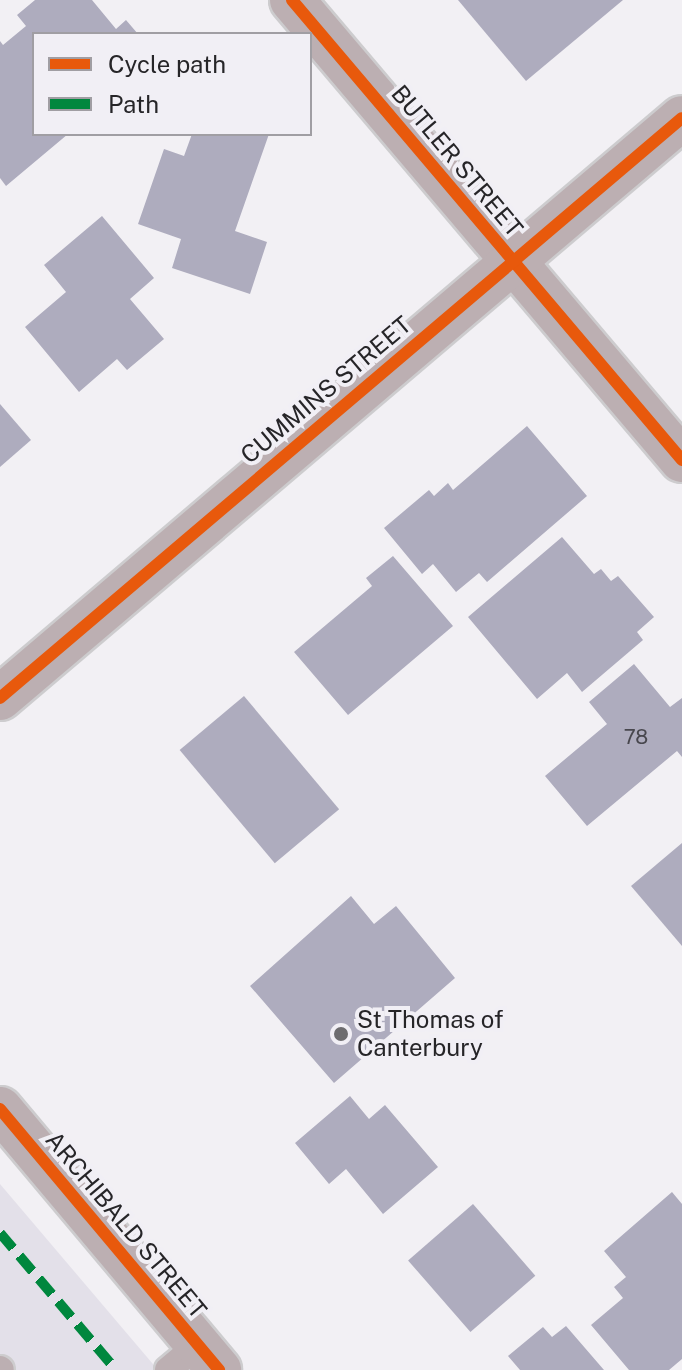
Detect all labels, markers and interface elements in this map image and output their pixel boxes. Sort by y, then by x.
legend [32,32,312,136]
text: Cycle path [108,50,226,78]
street label: BUTLER STREET [385,79,529,243]
text: Path [108,90,159,118]
street label: CUMMINS STREET [235,310,417,470]
house number: 78 [624,725,648,749]
place label: St Thomas of Canterbury [357,1006,504,1062]
marker: St Thomas of Canterbury [332,1025,350,1043]
street label: ARCHIBALD STREET [39,1126,213,1324]

